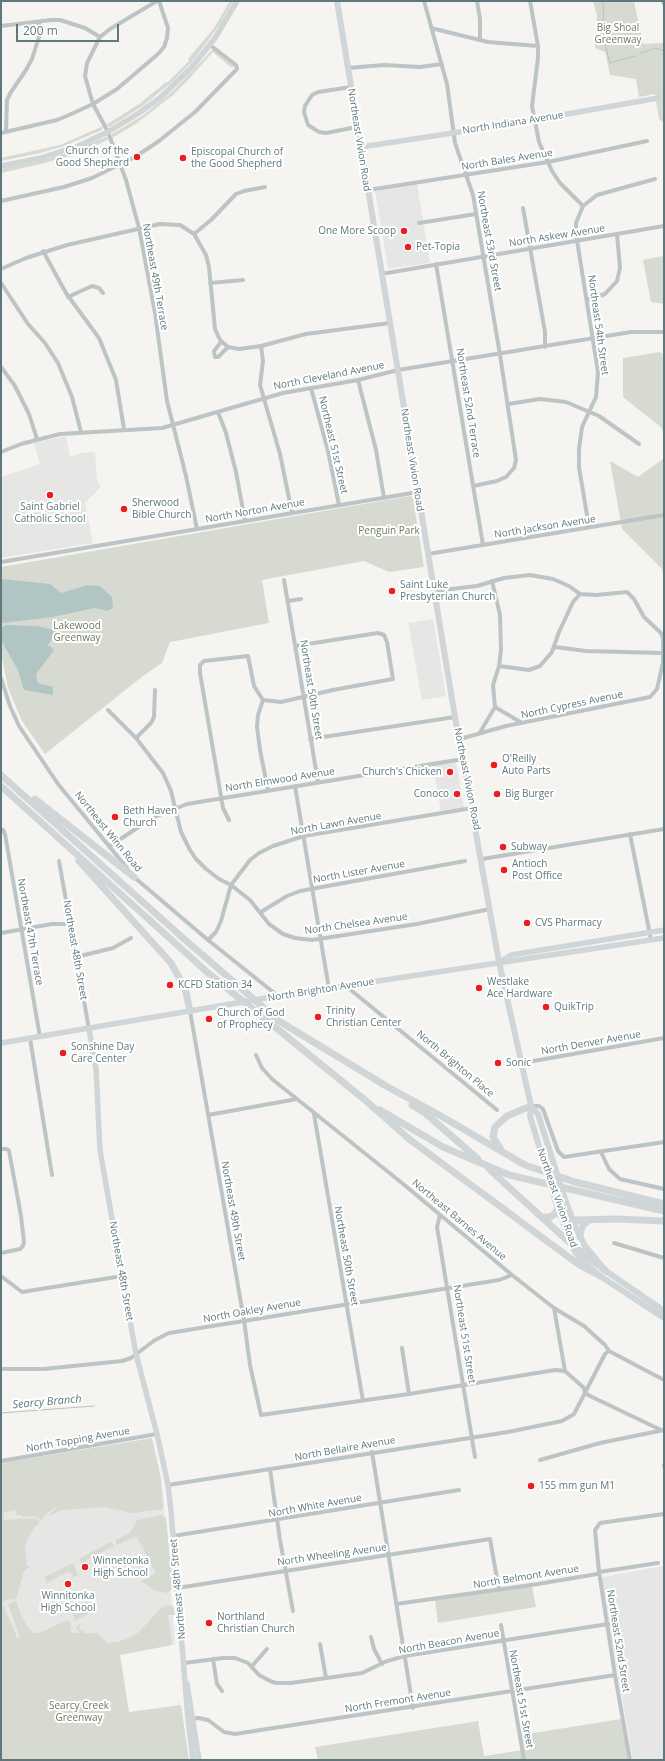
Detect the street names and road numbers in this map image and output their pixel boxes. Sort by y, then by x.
street label: Northeast Vivion Road [345,88,373,192]
street label: North Indiana Avenue [462,109,564,137]
street label: North Bales Avenue [460,147,554,173]
street label: Northeast 53rd Street [474,190,504,292]
street label: North Askew Avenue [508,222,606,250]
street label: Northeast 49th Terrace [140,223,170,331]
street label: Northeast 54th Street [585,274,611,376]
street label: Northeast 52nd Terrace [453,347,483,459]
street label: North Cleveland Avenue [273,359,385,393]
street label: Northeast 51st Street [316,395,350,495]
street label: Northeast Vivion Road [398,408,426,512]
street label: North Norton Avenue [204,496,306,526]
street label: North Jackson Avenue [493,513,597,541]
street label: Northeast 50th Street [297,639,325,741]
street label: North Cypress Avenue [520,688,624,722]
street label: Northeast Vivion Road [451,727,483,831]
street label: North Elmwood Avenue [224,765,336,795]
street label: Northeast Winn Road [72,789,144,875]
street label: North Lawn Avenue [290,810,382,838]
street label: North Lister Avenue [312,858,406,886]
street label: Northeast 47th Terrace [15,878,45,986]
street label: Northeast 48th Street [60,899,90,1001]
street label: North Chelsea Avenue [304,911,408,937]
street label: North Brighton Avenue [267,976,375,1004]
street label: North Brighton Place [414,1028,496,1100]
street label: North Denver Avenue [540,1028,642,1058]
street label: Northeast Vivion Road [534,1147,580,1249]
street label: Northeast 49th Street [218,1160,248,1262]
street label: Northeast Barnes Avenue [409,1177,509,1263]
street label: Northeast 50th Street [331,1205,361,1307]
street label: Northeast 48th Street [106,1220,136,1322]
street label: Northeast 51st Street [450,1284,478,1384]
street label: North Oakley Avenue [202,1296,302,1326]
street label: North Topping Avenue [25,1425,131,1455]
street label: North Bellaire Avenue [294,1434,396,1464]
street label: North White Avenue [267,1492,363,1520]
street label: Northeast 48th Street [168,1538,188,1640]
street label: North Wheeling Avenue [276,1541,388,1569]
street label: North Belmont Avenue [472,1563,580,1591]
street label: Northeast 52nd Street [604,1589,632,1693]
street label: North Beacon Avenue [398,1627,500,1657]
street label: Northeast 51st Street [506,1649,536,1749]
street label: North Fremont Avenue [344,1687,452,1715]

